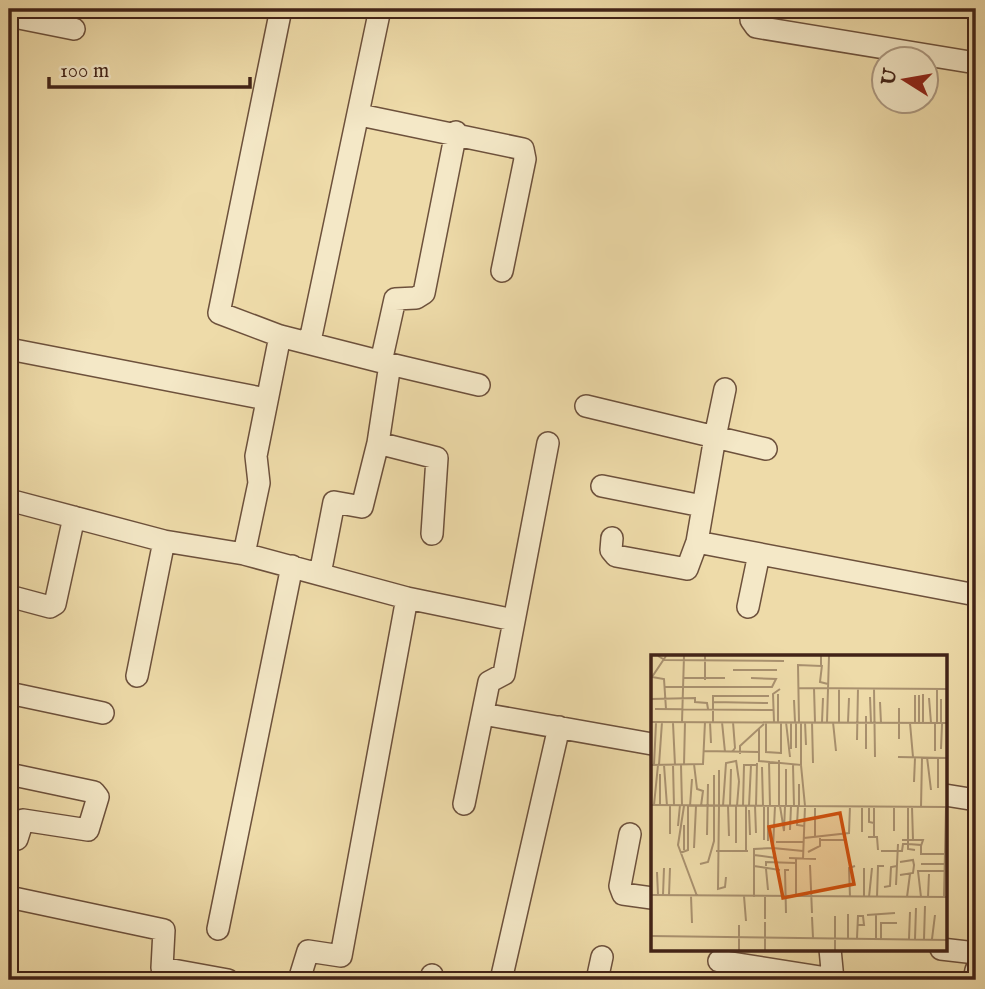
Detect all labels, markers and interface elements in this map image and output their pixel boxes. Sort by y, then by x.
scale bar [49,46,250,90]
north arrow [870,46,940,116]
text: 100 m [60,58,109,85]
text: U [877,66,904,88]
inset map [651,655,946,950]

